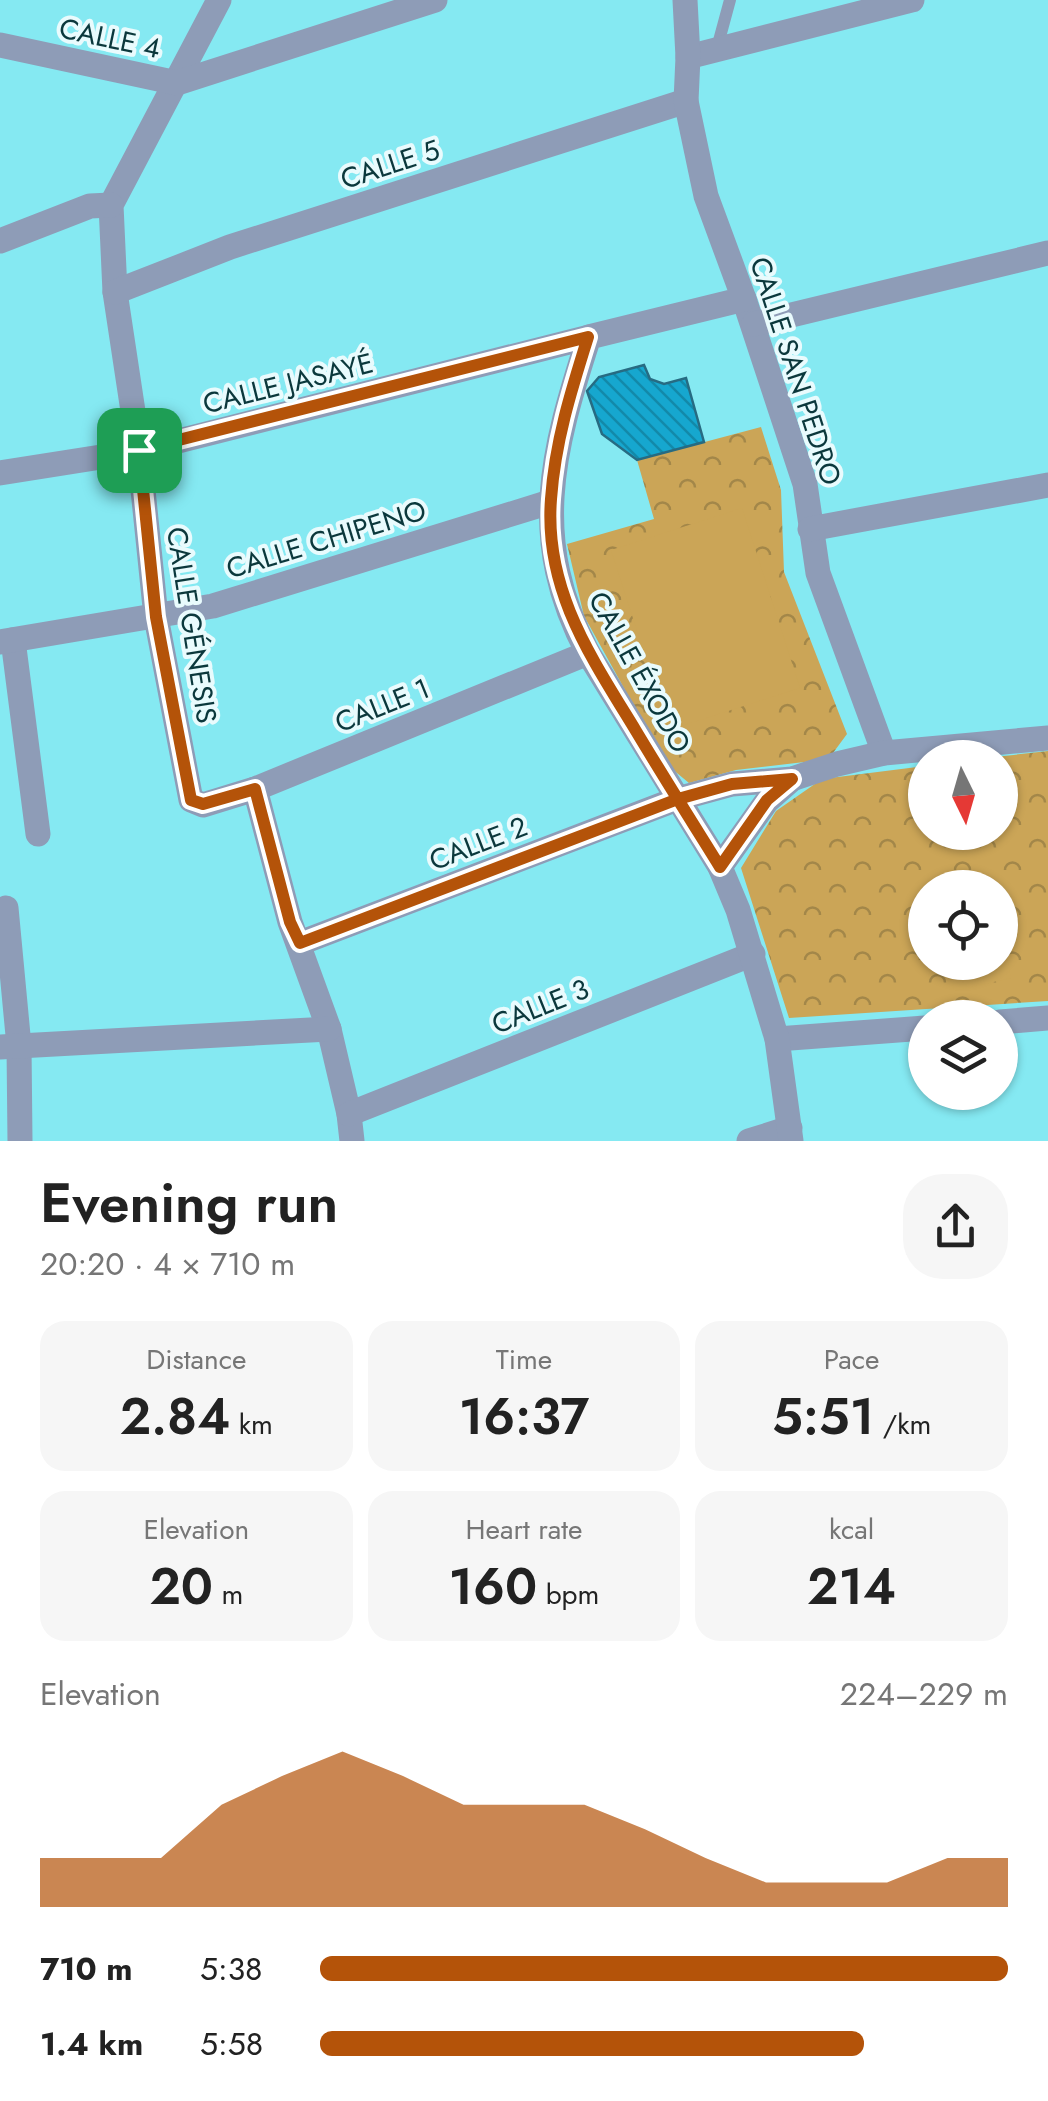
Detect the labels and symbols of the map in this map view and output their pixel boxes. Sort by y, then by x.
street label: CALLE 4 [55,8,164,69]
street label: CALLE 5 [335,129,445,200]
street label: CALLE SAN PEDRO [739,252,852,491]
street label: CALLE JASAYÉ [199,342,378,424]
pin [97,408,182,493]
street label: CALLE CHIPENO [221,490,431,589]
street label: CALLE GÉNESIS [156,524,227,726]
street label: CALLE ÉXODO [578,584,701,760]
street label: CALLE 1 [329,668,436,743]
north arrow [908,740,1018,850]
street label: CALLE 2 [423,806,533,881]
street label: CALLE 3 [485,968,595,1044]

